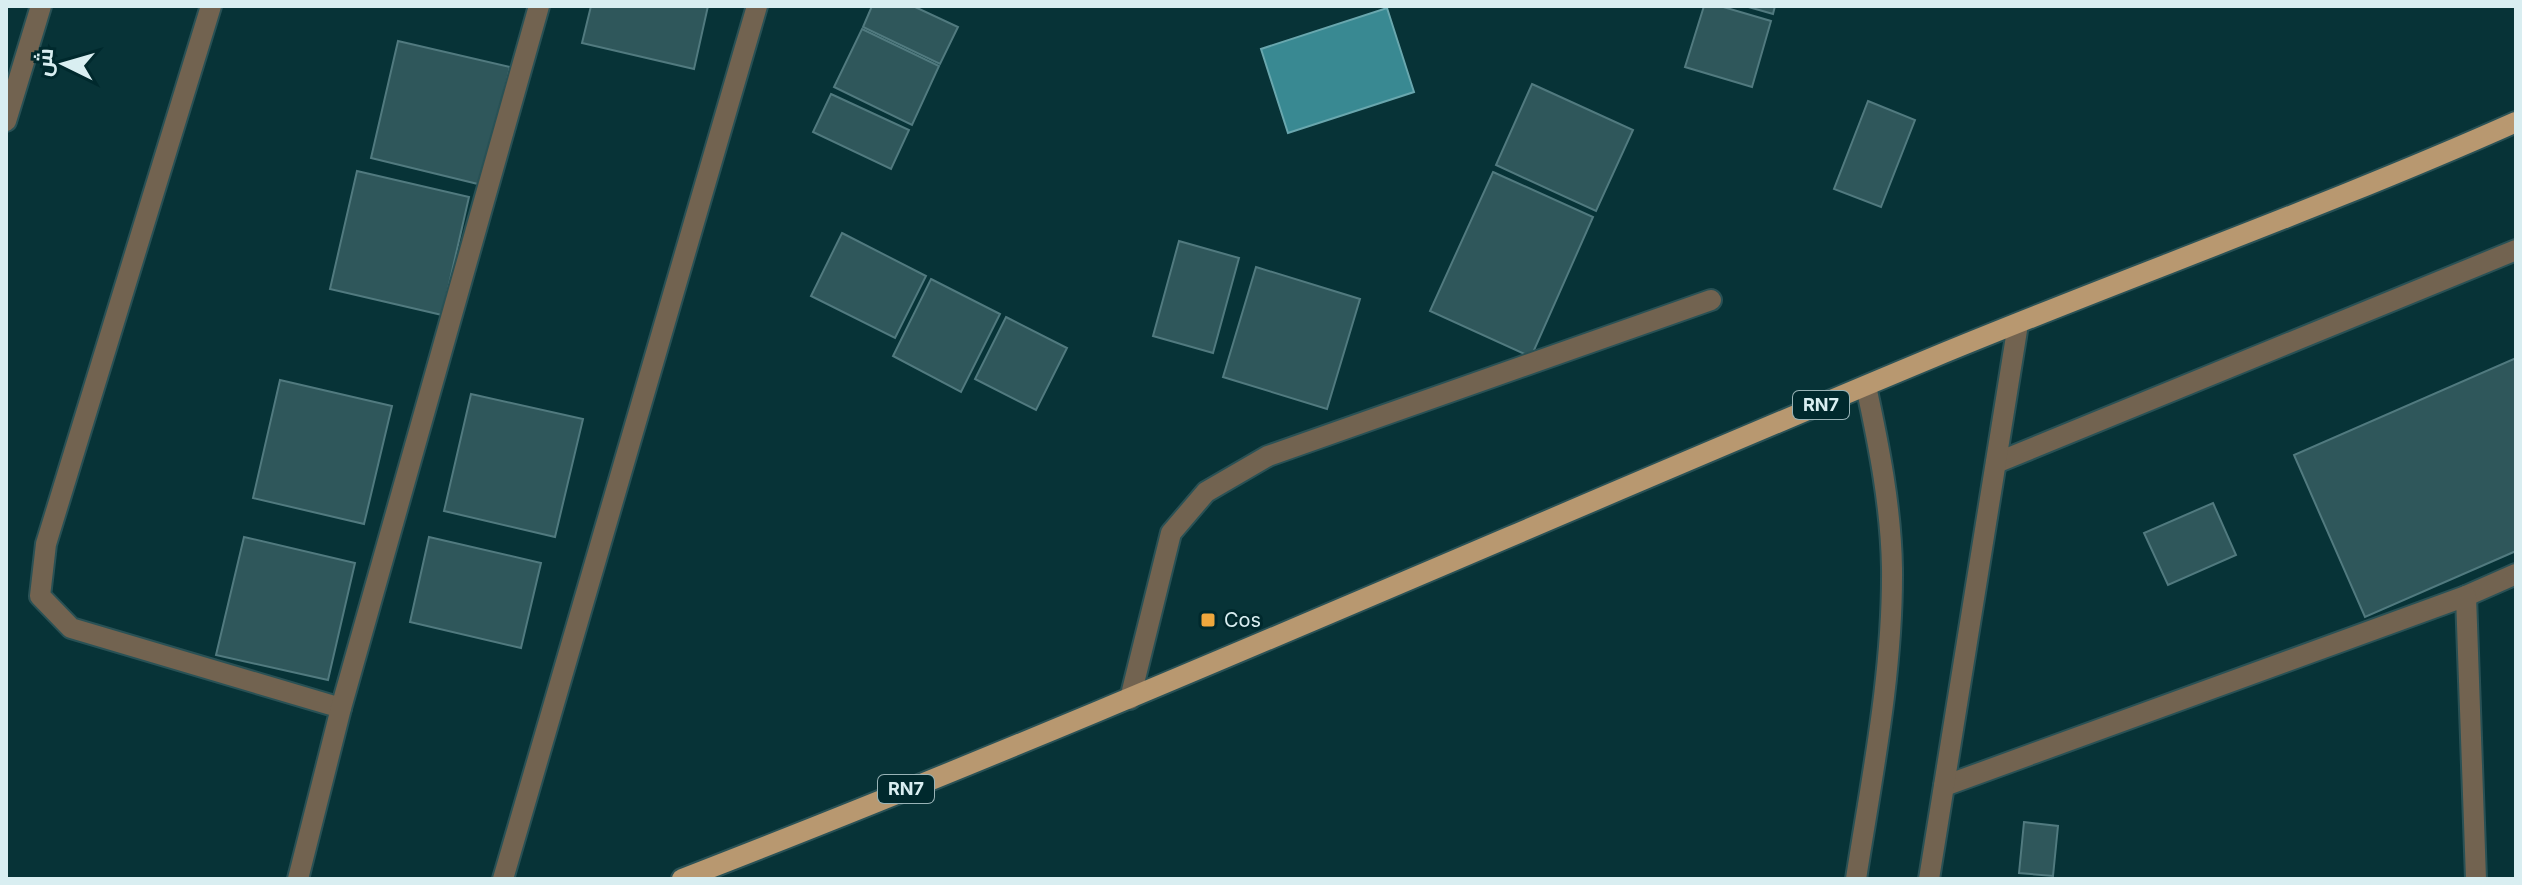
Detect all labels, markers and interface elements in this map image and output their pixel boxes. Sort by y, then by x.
north arrow [24,24,104,104]
text: ش [30,47,59,78]
road number: RN7 [1793,391,1849,419]
place label: Cos [1224,608,1261,632]
marker: Cos [1199,611,1217,629]
road number: RN7 [878,775,934,803]

